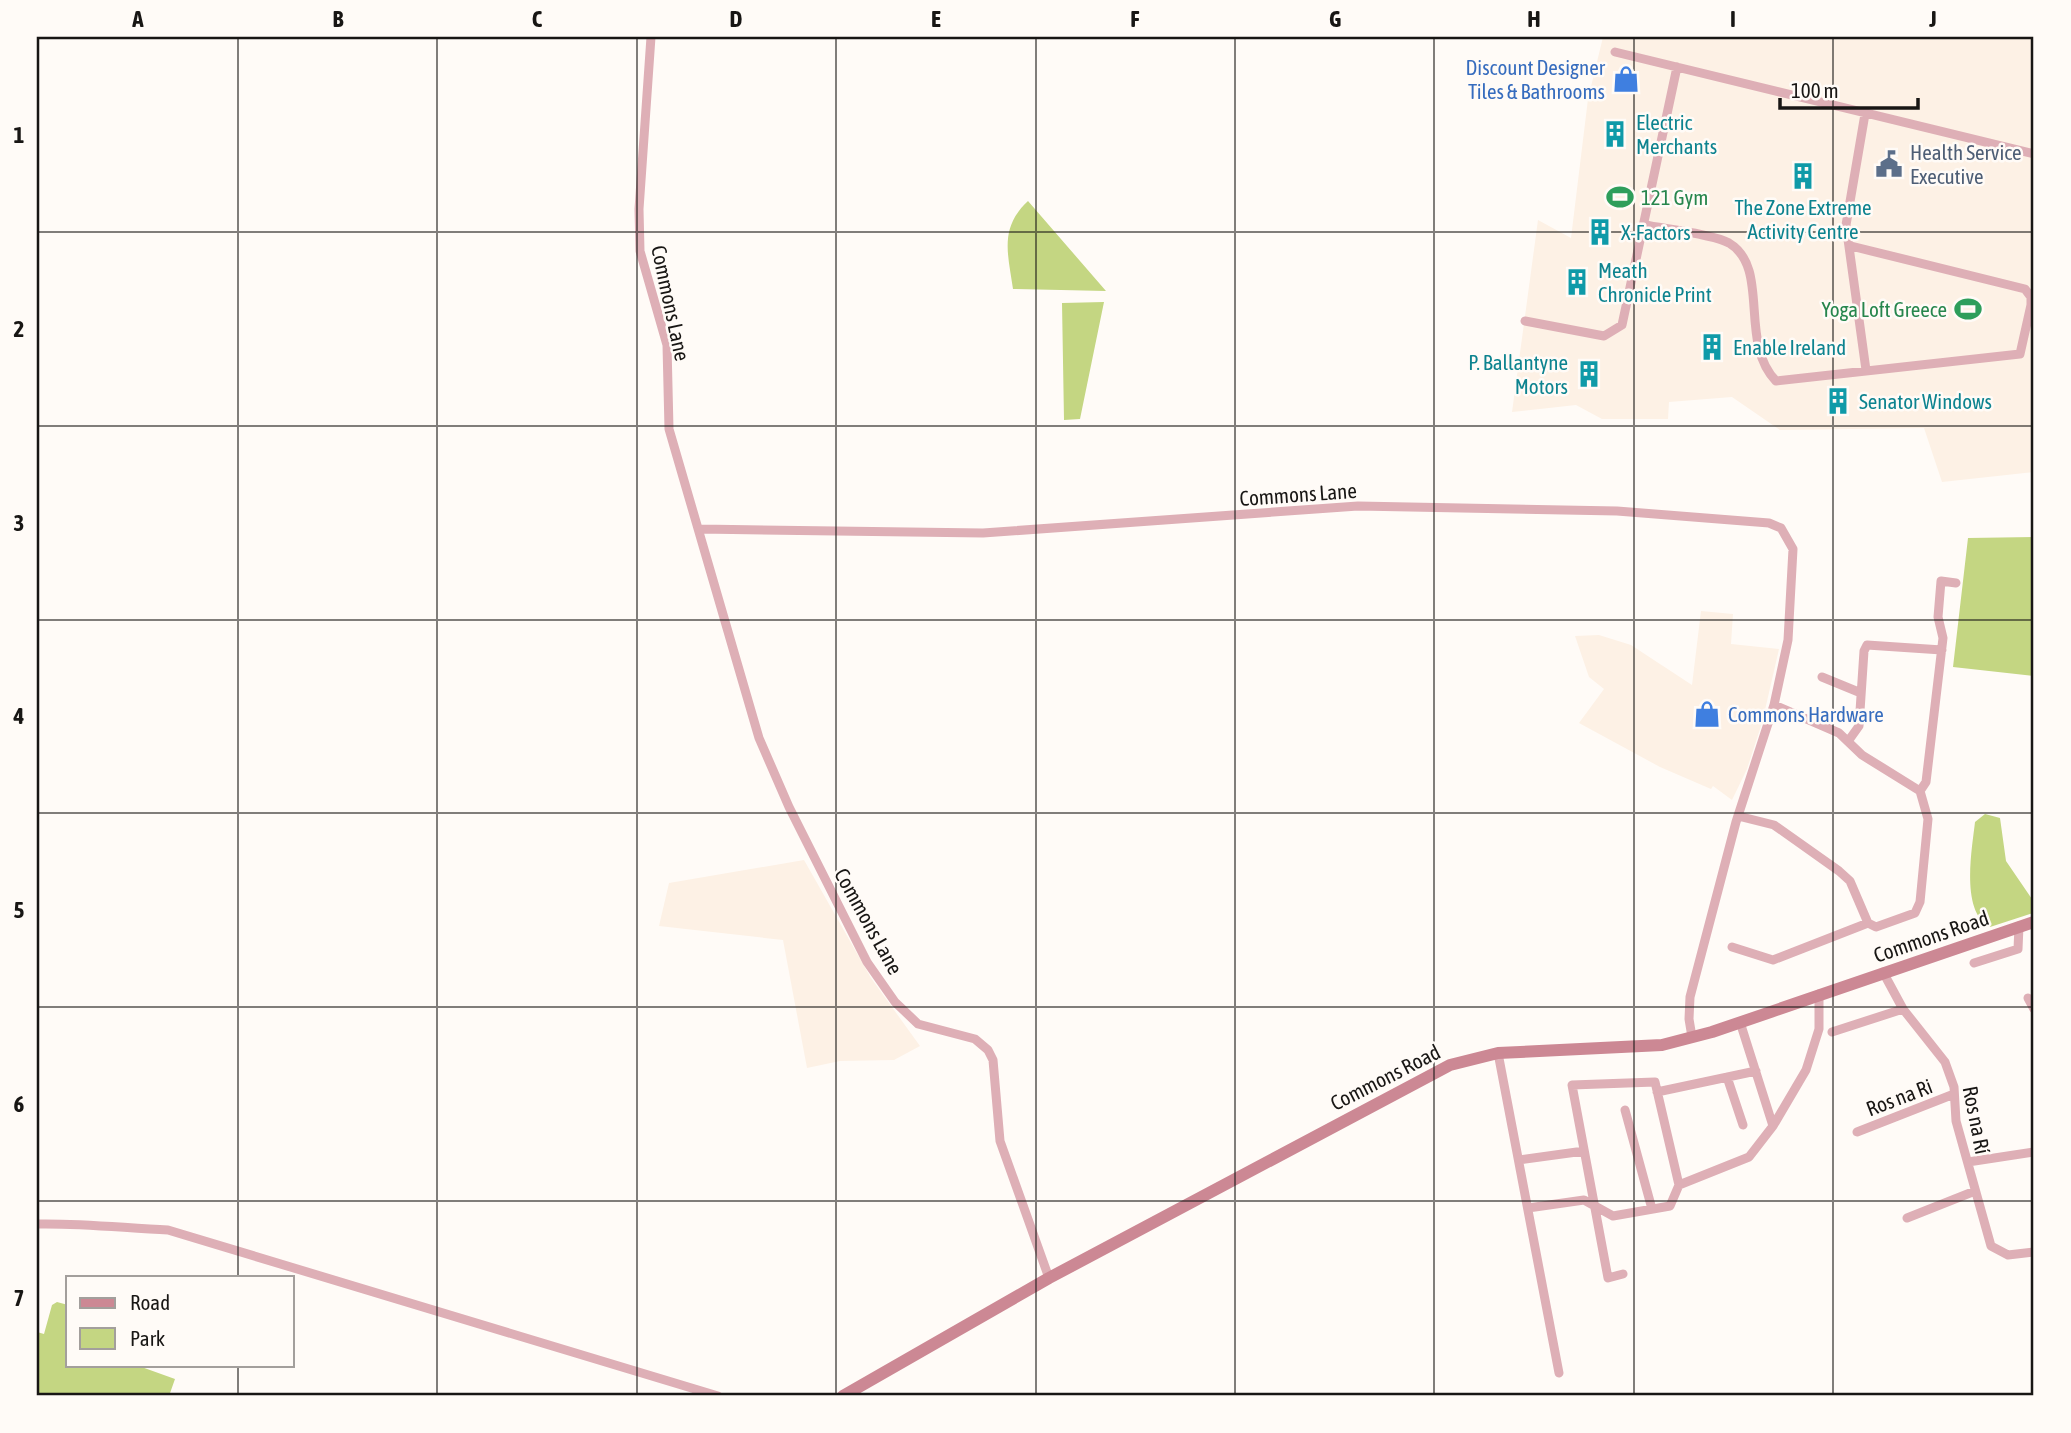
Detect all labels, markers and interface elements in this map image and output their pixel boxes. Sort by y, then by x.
text: A [131,6,144,32]
text: B [333,6,344,32]
text: C [532,6,543,32]
text: D [730,6,743,32]
text: E [931,6,941,32]
text: F [1130,6,1140,32]
text: G [1329,6,1341,32]
text: H [1527,6,1541,32]
text: I [1730,6,1736,32]
text: J [1928,6,1937,32]
place label: Discount Designer Tiles & Bathrooms [1466,55,1606,103]
shop icon: Discount Designer Tiles & Bathrooms [1611,64,1641,94]
scale bar [1780,66,1919,110]
text: 100 m [1791,78,1839,102]
place label: Electric Merchants [1636,110,1717,158]
building icon: Electric Merchants [1600,119,1630,149]
text: 1 [14,122,25,148]
place label: Health Service Executive [1910,140,2022,188]
public building icon: Health Service Executive [1874,149,1904,179]
building icon: The Zone Extreme Activity Centre [1788,161,1818,191]
sports icon: 121 Gym [1605,182,1635,212]
place label: 121 Gym [1641,185,1708,209]
place label: The Zone Extreme Activity Centre [1734,195,1872,243]
building icon: X-Factors [1585,217,1615,247]
place label: X-Factors [1621,220,1691,244]
street label: Commons Lane [647,243,695,363]
place label: Meath Chronicle Print [1598,258,1712,306]
building icon: Meath Chronicle Print [1562,267,1592,297]
sports icon: Yoga Loft Greece [1953,294,1983,324]
place label: Yoga Loft Greece [1822,297,1947,321]
text: 2 [14,316,24,342]
building icon: Enable Ireland [1697,332,1727,362]
place label: Enable Ireland [1733,335,1846,359]
place label: P. Ballantyne Motors [1468,350,1568,398]
building icon: P. Ballantyne Motors [1574,359,1604,389]
building icon: Senator Windows [1823,386,1853,416]
place label: Senator Windows [1859,389,1992,413]
street label: Commons Lane [1239,478,1357,510]
text: 3 [14,510,24,536]
shop icon: Commons Hardware [1692,699,1722,729]
place label: Commons Hardware [1728,702,1884,726]
text: 4 [13,703,25,729]
street label: Commons Lane [830,864,908,978]
text: 5 [14,897,25,923]
street label: Commons Road [1870,905,1992,967]
street label: Commons Road [1326,1039,1444,1115]
street label: Ros na Ri [1863,1073,1935,1121]
street label: Ros na Rí [1959,1084,1995,1156]
text: 6 [14,1091,25,1117]
legend [66,1276,294,1366]
text: 7 [14,1285,24,1311]
text: Road [130,1290,170,1314]
text: Park [130,1326,165,1350]

